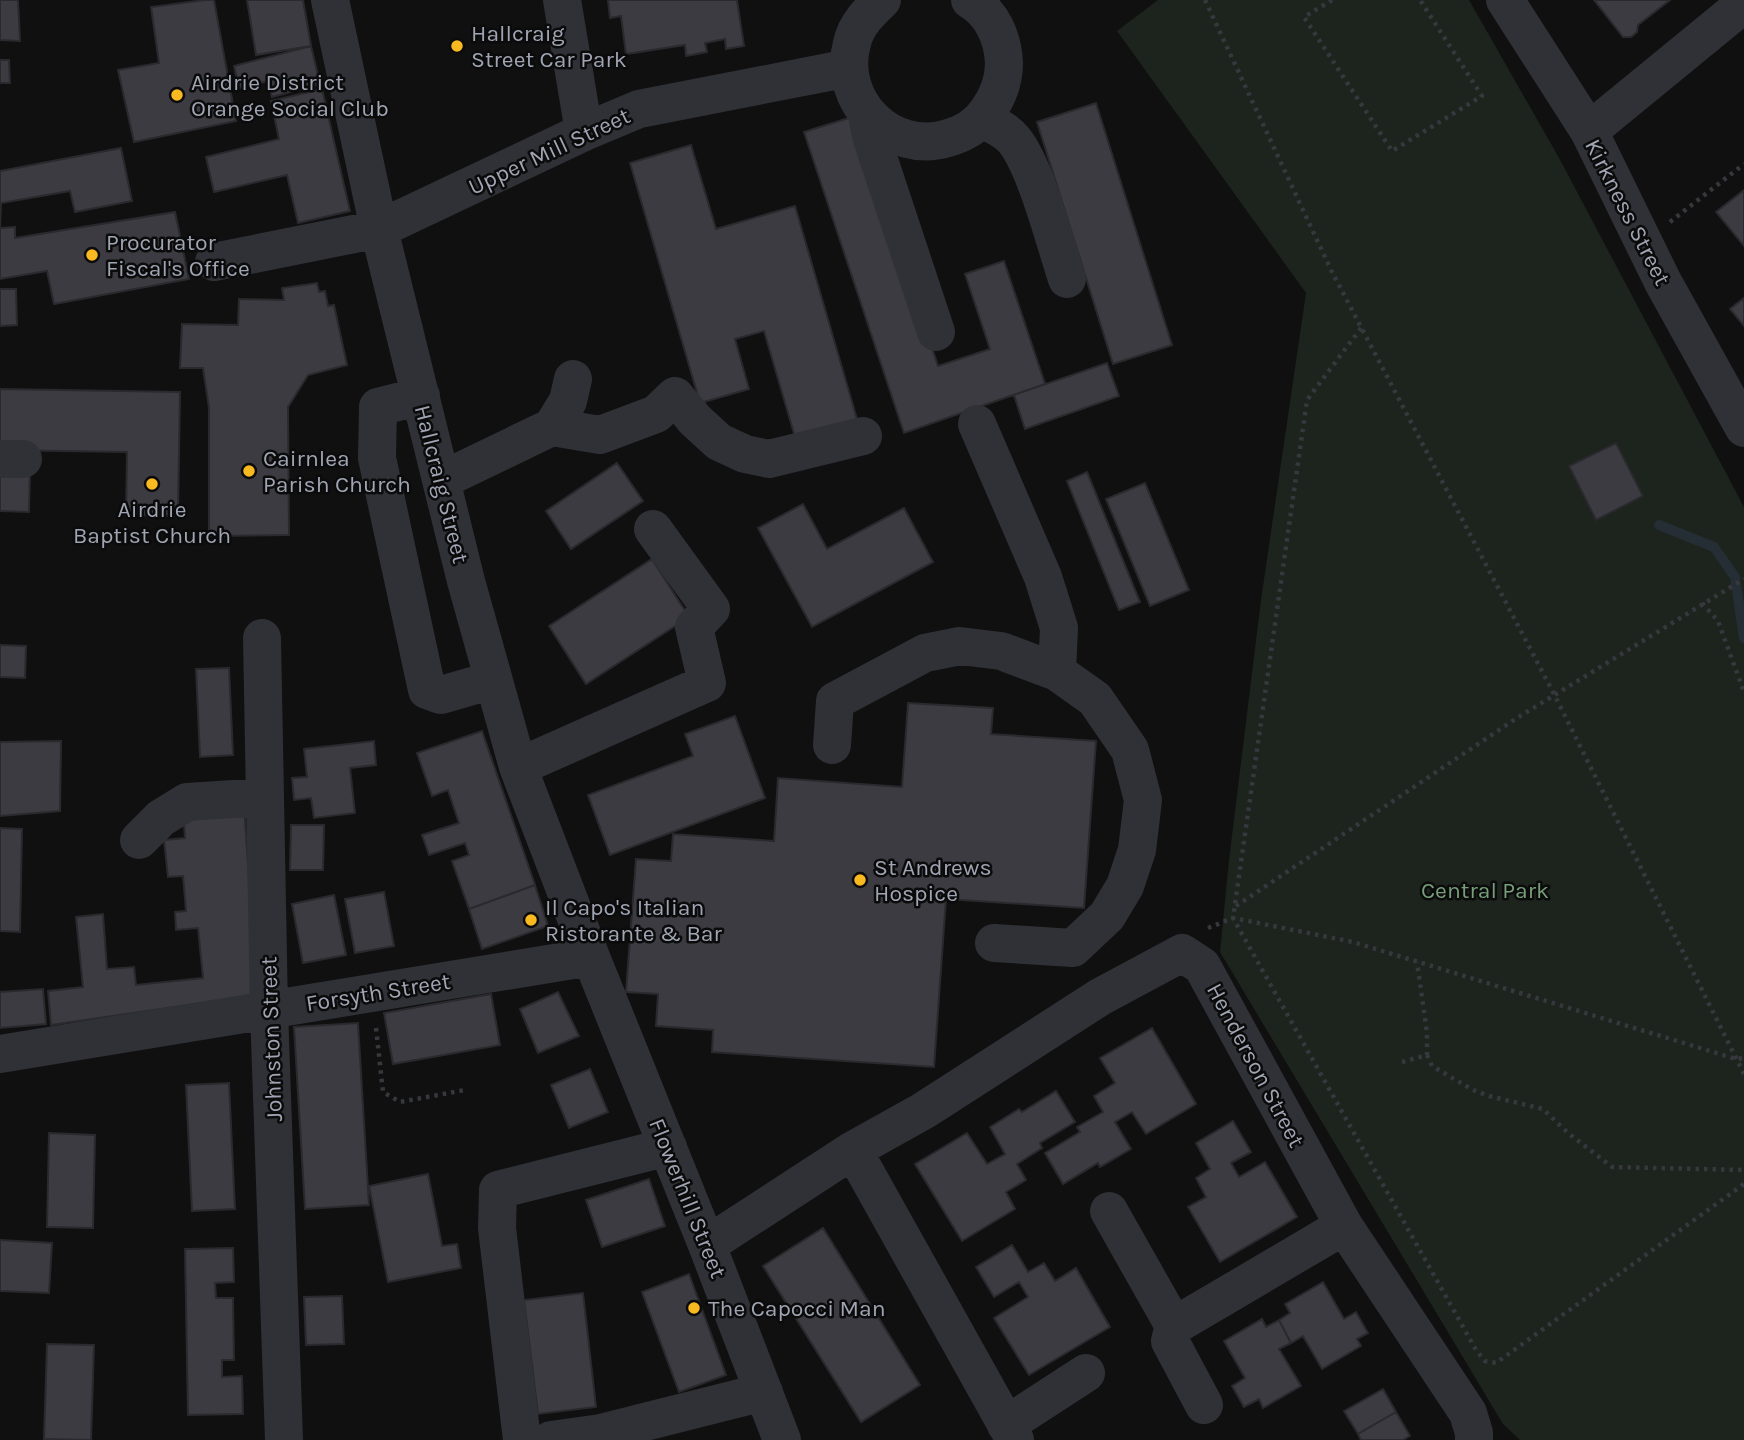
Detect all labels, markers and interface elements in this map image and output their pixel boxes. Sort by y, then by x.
place label: Hallcraig Street Car Park [471,20,627,73]
marker: Hallcraig Street Car Park [449,38,465,54]
place label: Airdrie District Orange Social Club [191,69,389,122]
marker: Airdrie District Orange Social Club [169,87,185,103]
street label: Upper Mill Street [464,102,635,201]
street label: Kirkness Street [1579,135,1676,290]
place label: Procurator Fiscal's Office [106,229,250,282]
marker: Procurator Fiscal's Office [84,247,100,263]
street label: Hallcraig Street [409,402,474,566]
place label: Cairnlea Parish Church [263,445,411,498]
marker: Cairnlea Parish Church [241,463,257,479]
marker: Airdrie Baptist Church [144,476,160,492]
place label: Airdrie Baptist Church [73,496,231,549]
place label: St Andrews Hospice [874,854,992,907]
marker: St Andrews Hospice [852,872,868,888]
park label: Central Park [1421,877,1549,904]
place label: Il Capo's Italian Ristorante & Bar [545,894,722,947]
marker: Il Capo's Italian Ristorante & Bar [523,912,539,928]
street label: Johnston Street [255,956,288,1122]
street label: Forsyth Street [304,968,453,1017]
street label: Henderson Street [1201,979,1310,1152]
street label: Flowerhill Street [643,1114,732,1282]
place label: The Capocci Man [708,1295,886,1322]
marker: The Capocci Man [686,1300,702,1316]

